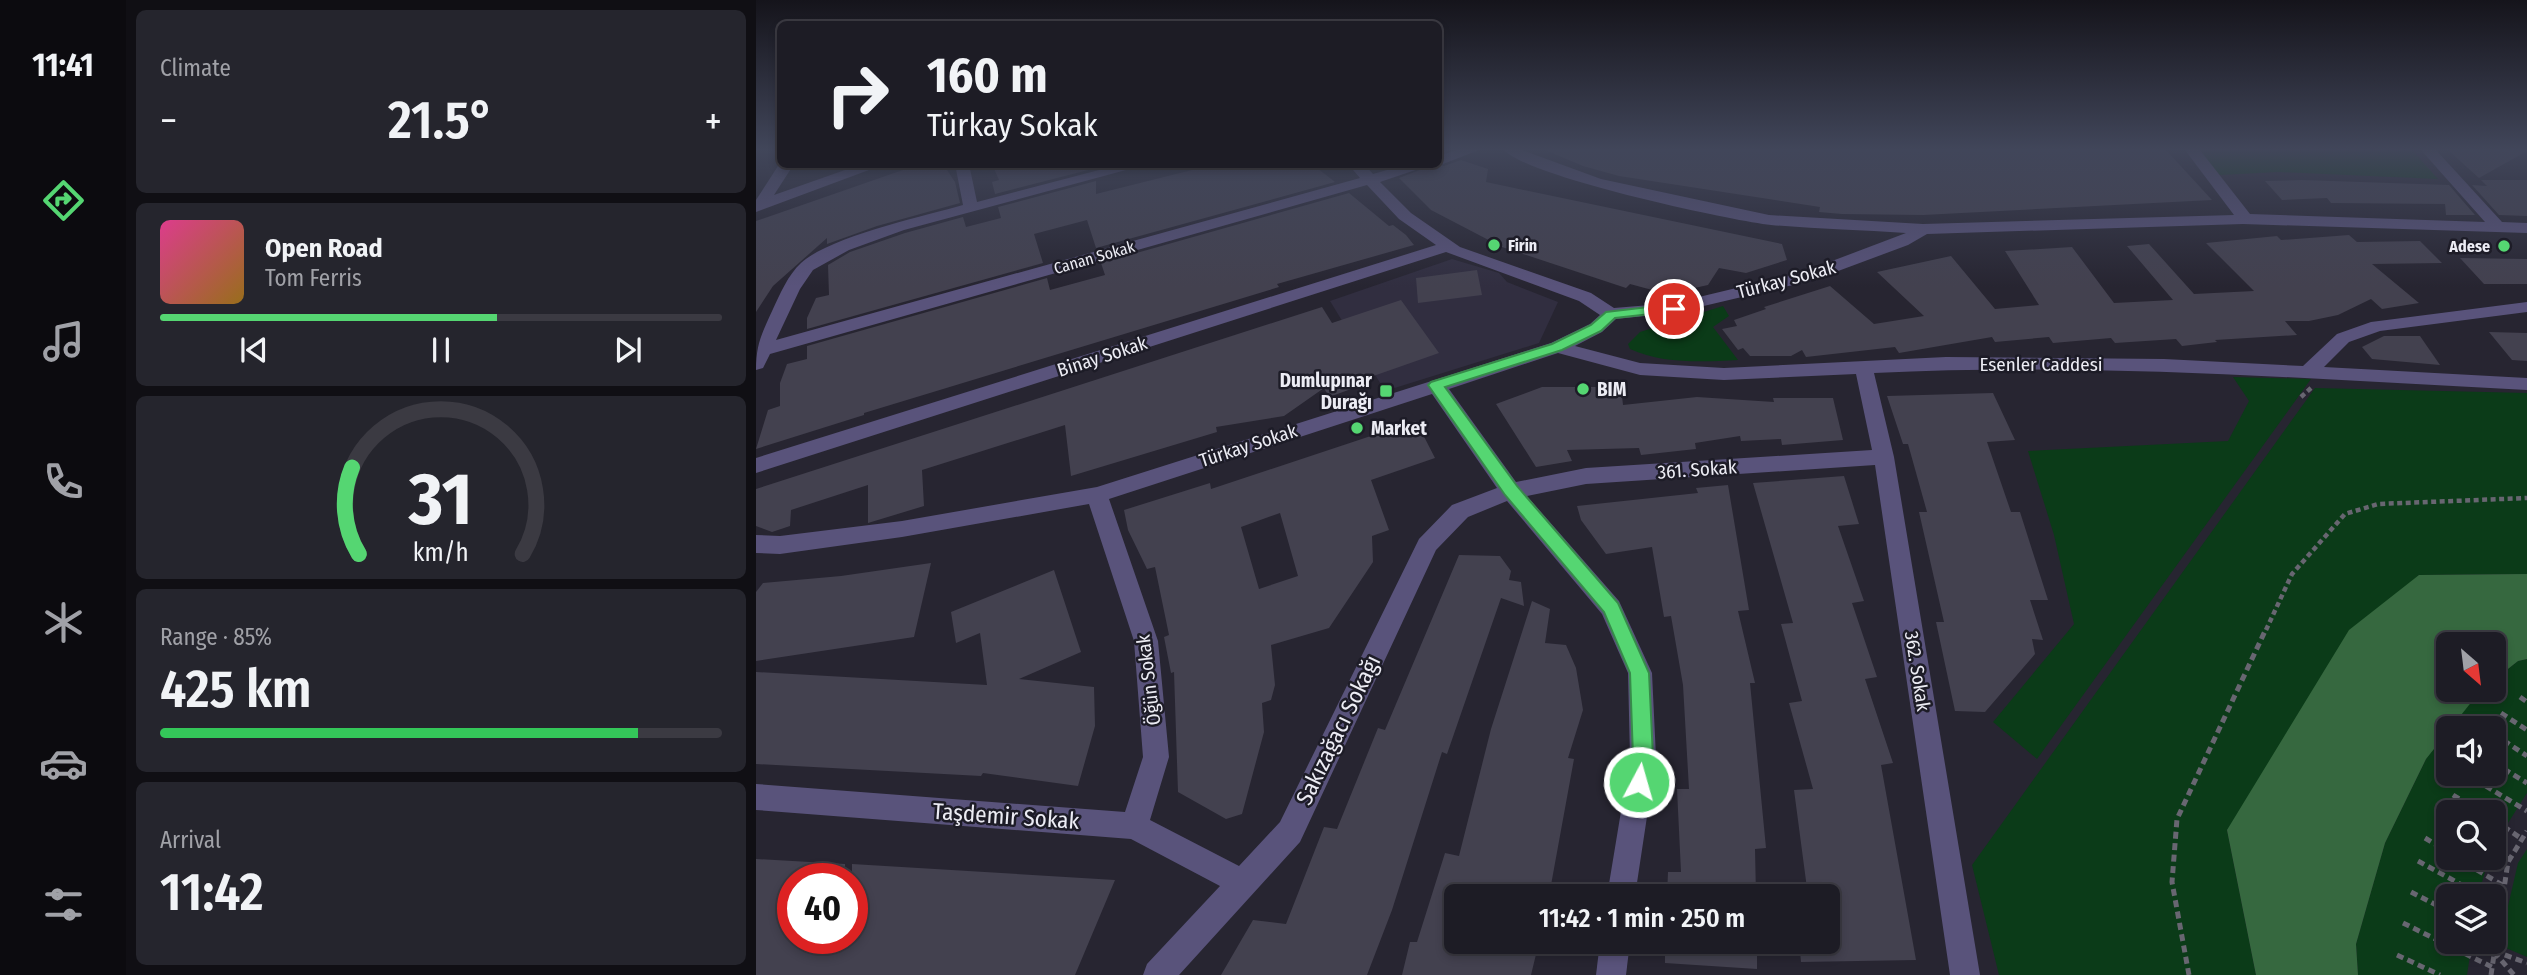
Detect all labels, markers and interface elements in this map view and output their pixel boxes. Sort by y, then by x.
text: 11:41 [32,46,94,84]
text: 160 m [927,46,1048,105]
icon: right [812,49,903,140]
text: Climate [160,54,231,82]
text: 21.5° [388,89,494,152]
text: − [160,98,177,144]
text: + [705,98,722,144]
text: Türkay Sokak [927,106,1098,144]
icon: directions [39,176,88,225]
text: Open Road [265,233,383,264]
place label: Firin [1508,236,1537,255]
street label: Canan Sokak [1052,237,1137,278]
marker: Firin [1486,237,1502,253]
place label: Adese [2448,237,2490,256]
marker: Adese [2496,238,2512,254]
street label: Türkay Sokak [1734,255,1838,304]
text: Tom Ferris [265,264,362,292]
pin [1644,279,1704,339]
icon: arrive [1655,290,1693,328]
icon: music [39,317,88,366]
icon: previous [235,331,273,369]
icon: pause [422,331,460,369]
icon: next [609,331,647,369]
street label: Binay Sokak [1054,331,1150,382]
street label: Esenler Caddesi [1979,353,2103,376]
place label: Dumlupınar Durağı [1280,369,1373,414]
place label: BIM [1597,378,1627,401]
marker: BIM [1575,381,1591,397]
marker: Dumlupınar Durağı [1378,383,1394,399]
place label: Market [1371,417,1427,440]
street label: Türkay Sokak [1196,419,1300,472]
marker: Market [1349,420,1365,436]
street label: 361. Sokak [1657,455,1737,484]
text: 31 [408,456,473,543]
icon: phone [39,457,88,506]
text: km/h [413,537,469,567]
icon: climate [39,598,88,647]
text: Range · 85% [160,623,272,651]
street label: 362. Sokak [1900,629,1935,713]
north arrow [2436,632,2506,702]
map controls [2436,632,2506,954]
street label: Öğün Sokak [1132,633,1165,727]
street label: Sakızağacı Sokağı [1290,650,1386,810]
text: 425 km [160,658,312,721]
button: sound [2436,716,2506,786]
icon: car [39,739,88,788]
position arrow [1602,745,1676,819]
street label: Taşdemir Sokak [932,797,1081,835]
button: search [2436,800,2506,870]
text: Arrival [160,826,221,854]
text: 11:42 [160,861,264,924]
speed limit sign: 40 [777,863,868,954]
icon: filters [39,880,88,929]
button: layers [2436,884,2506,954]
text: 11:42 · 1 min · 250 m [1539,903,1745,934]

